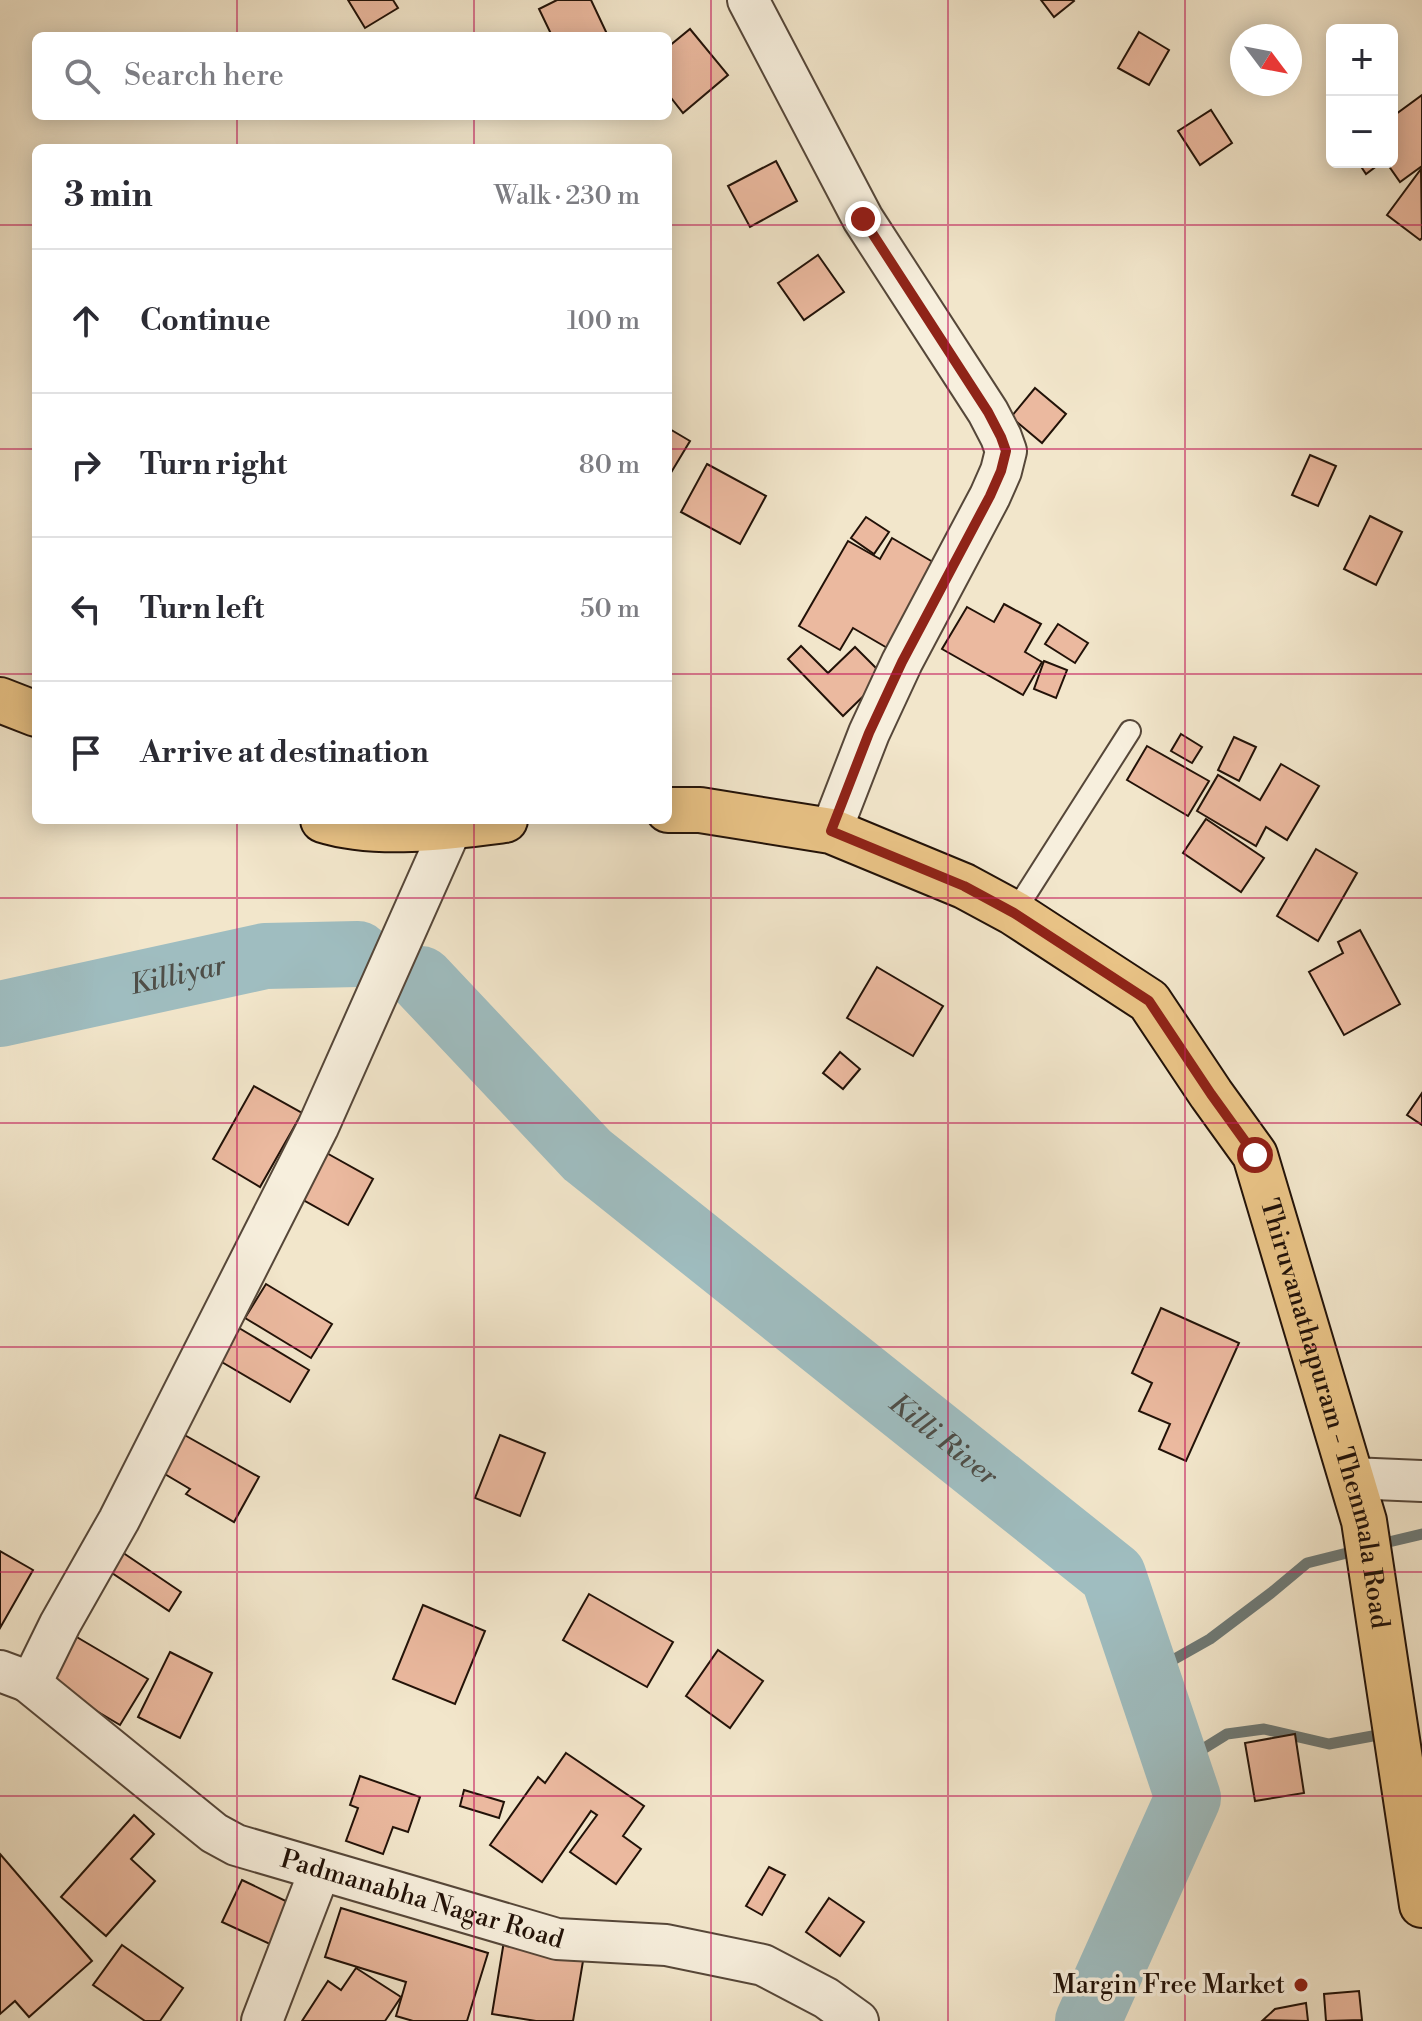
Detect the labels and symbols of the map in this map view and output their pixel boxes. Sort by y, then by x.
north arrow [1230,24,1302,96]
route end [845,201,881,237]
water label: Killiyar [127,947,230,1003]
route start [1237,1137,1273,1173]
street label: Thiruvanathapuram - Thenmala Road [1253,1195,1396,1631]
water label: Killi River [882,1386,1006,1494]
street label: Padmanabha Nagar Road [277,1843,568,1956]
place label: Margin Free Market [1053,1969,1285,2001]
marker: Margin Free Market [1292,1976,1310,1994]

